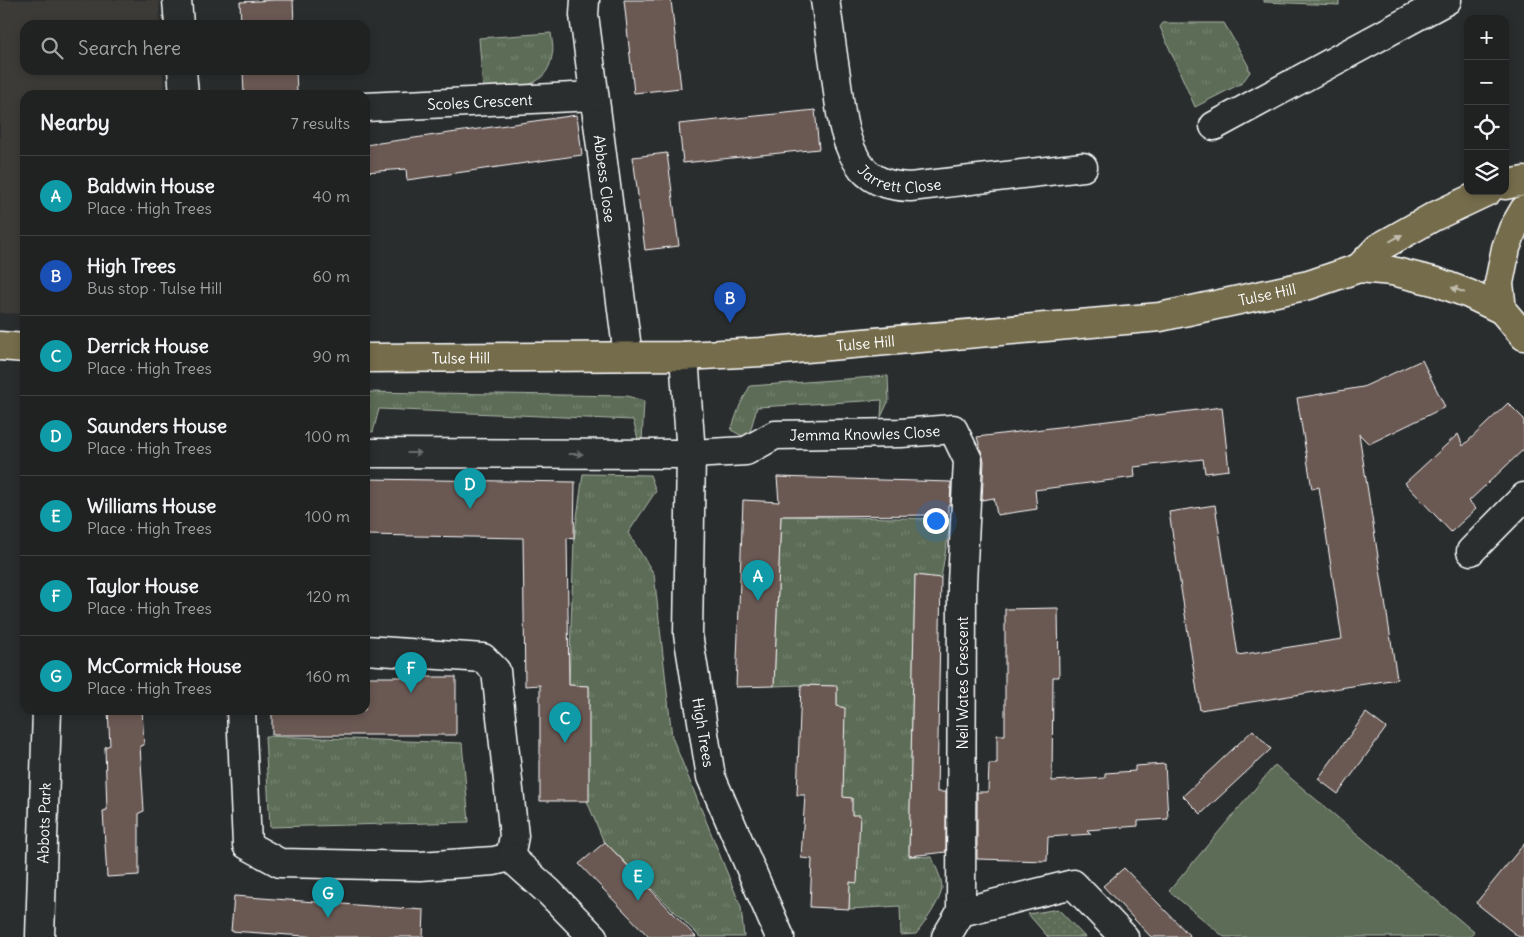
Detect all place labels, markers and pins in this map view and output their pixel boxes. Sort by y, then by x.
pin: B [714,282,746,323]
pin: D [454,468,486,509]
pin: A [742,560,774,601]
pin: F [395,652,427,693]
pin: C [549,702,581,743]
pin: E [622,860,654,901]
pin: G [312,877,344,918]

